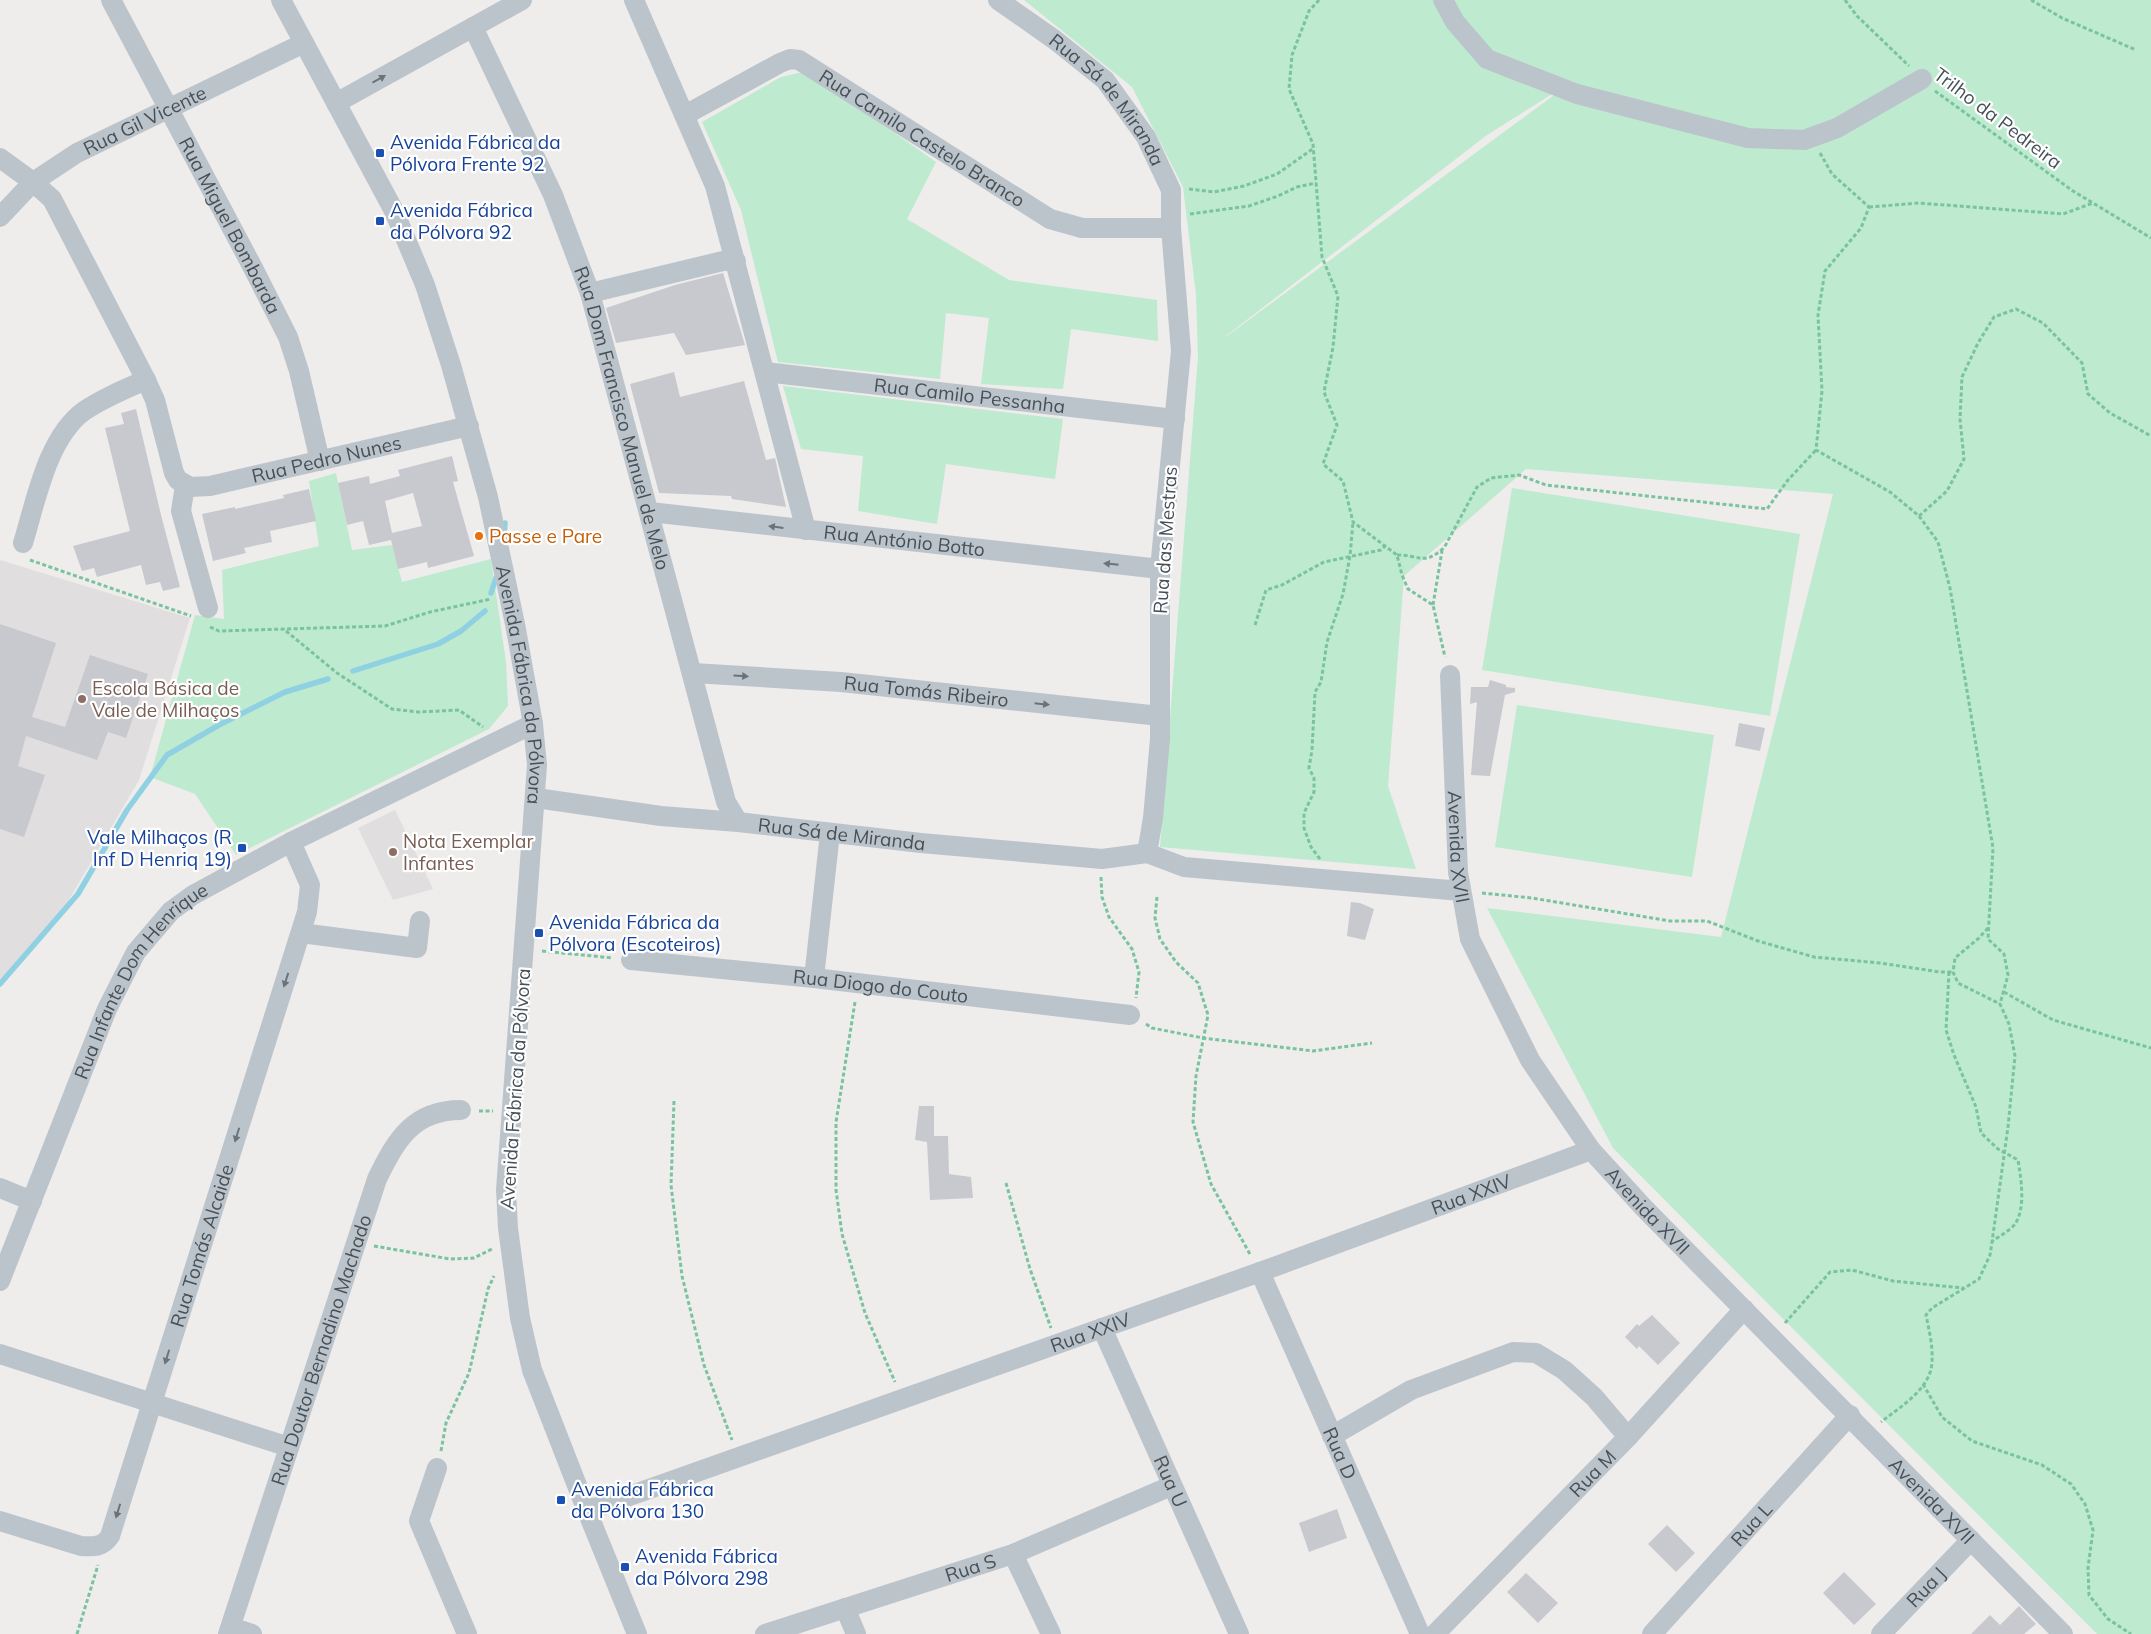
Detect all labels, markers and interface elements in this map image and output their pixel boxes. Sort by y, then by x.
street label: Rua Sá de Miranda [1044,28,1170,170]
street label: Trilho da Pedreira [1929,62,2067,174]
street label: Rua Camilo Castelo Branco [815,64,1030,212]
one-way arrow [372,75,386,83]
street label: Rua Gil Vicente [79,80,210,160]
place label: Avenida Fábrica da Pólvora Frente 92 [390,130,561,176]
street label: Rua Miguel Bombarda [174,133,286,318]
marker: Avenida Fábrica da Pólvora Frente 92 [374,147,386,159]
place label: Avenida Fábrica da Pólvora 92 [390,198,533,244]
marker: Avenida Fábrica da Pólvora 92 [374,215,386,227]
street label: Rua Dom Francisco Manuel de Melo [569,263,675,573]
street label: Rua Camilo Pessanha [873,373,1067,418]
street label: Rua Pedro Nunes [249,430,404,488]
street label: Rua das Mestras [1148,465,1182,615]
street label: Rua António Botto [823,520,986,561]
one-way arrow [767,523,783,531]
place label: Passe e Pare [489,524,602,548]
marker: Passe e Pare [473,530,485,542]
one-way arrow [1103,560,1119,568]
street label: Avenida Fábrica da Pólvora [491,563,549,805]
street label: Rua Tomás Ribeiro [843,670,1010,712]
one-way arrow [733,673,749,681]
place label: Escola Básica de Vale de Milhaços [92,676,239,722]
marker: Escola Básica de Vale de Milhaços [76,693,88,705]
one-way arrow [1035,700,1051,708]
street label: Avenida XVII [1443,790,1475,905]
street label: Rua Sá de Miranda [757,812,927,855]
place label: Vale Milhaços (R Inf D Henriq 19) [87,825,232,871]
place label: Nota Exemplar Infantes [403,829,533,875]
marker: Vale Milhaços (R Inf D Henriq 19) [236,842,248,854]
marker: Nota Exemplar Infantes [387,846,399,858]
street label: Rua Infante Dom Henrique [69,877,212,1083]
place label: Avenida Fábrica da Pólvora (Escoteiros) [549,910,721,956]
marker: Avenida Fábrica da Pólvora (Escoteiros) [533,927,545,939]
street label: Rua Diogo do Couto [792,964,970,1008]
street label: Avenida Fábrica da Pólvora [495,968,535,1210]
one-way arrow [281,972,289,987]
one-way arrow [232,1127,240,1142]
street label: Rua Tomás Alcaide [165,1161,239,1330]
street label: Avenida XVII [1600,1162,1695,1260]
street label: Rua XXIV [1428,1168,1515,1220]
street label: Rua Doutor Bernadino Machado [266,1211,377,1488]
street label: Rua XXIV [1047,1307,1134,1358]
one-way arrow [163,1349,170,1364]
street label: Rua D [1318,1423,1362,1483]
street label: Rua M [1564,1445,1621,1502]
street label: Rua U [1149,1452,1193,1511]
street label: Avenida XVII [1884,1452,1980,1549]
place label: Avenida Fábrica da Pólvora 130 [571,1477,714,1523]
marker: Avenida Fábrica da Pólvora 130 [555,1494,567,1506]
street label: Rua L [1725,1497,1778,1551]
one-way arrow [114,1504,122,1519]
place label: Avenida Fábrica da Pólvora 298 [635,1544,778,1590]
street label: Rua S [942,1548,999,1587]
marker: Avenida Fábrica da Pólvora 298 [619,1561,631,1573]
street label: Rua J [1901,1562,1951,1612]

